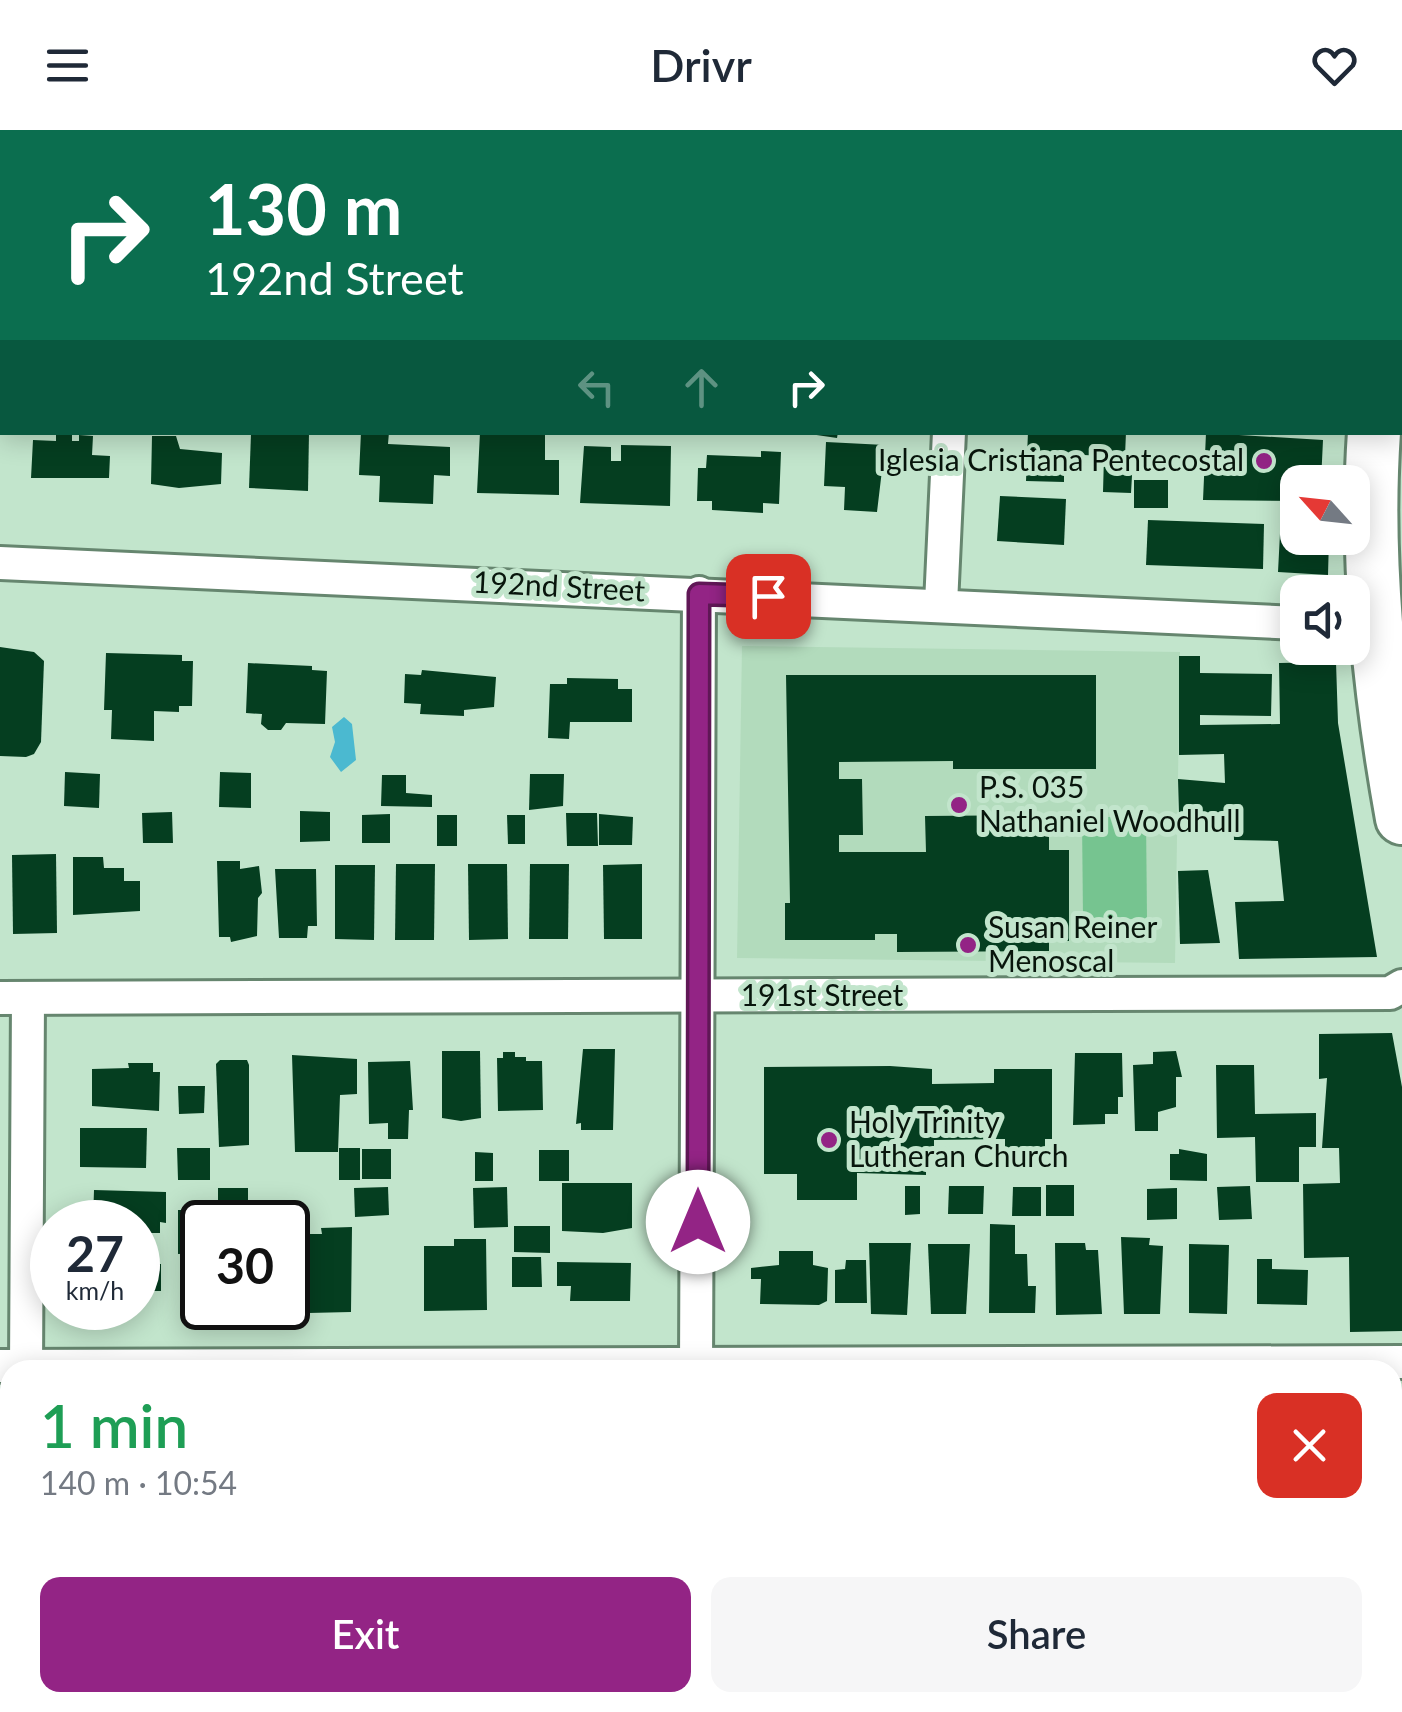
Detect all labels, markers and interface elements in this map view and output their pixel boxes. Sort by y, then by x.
icon: menu [40,38,95,93]
text: Drivr [650,38,752,92]
icon: heart [1307,38,1362,93]
text: 130 m [205,166,402,250]
icon: right [40,170,170,300]
text: 192nd Street [205,251,464,305]
icon: left [569,360,624,415]
icon: ahead [674,360,729,415]
icon: right [779,360,834,415]
place label: Iglesia Cristiana Pentecostal [878,441,1244,477]
marker: Iglesia Cristiana Pentecostal [1253,450,1275,472]
north arrow [1280,465,1370,555]
map controls [1280,465,1370,665]
pin [726,554,811,639]
street label: 192nd Street [472,563,646,608]
icon: arrive [741,569,796,624]
button: sound [1280,575,1370,665]
place label: P.S. 035 Nathaniel Woodhull [979,768,1241,838]
marker: P.S. 035 Nathaniel Woodhull [948,794,970,816]
place label: Susan Reiner Menoscal [988,908,1157,978]
marker: Susan Reiner Menoscal [957,934,979,956]
street label: 191st Street [741,976,904,1012]
place label: Holy Trinity Lutheran Church [849,1103,1069,1173]
marker: Holy Trinity Lutheran Church [818,1129,840,1151]
position arrow [646,1170,750,1274]
speed limit sign: 30 [180,1200,310,1330]
text: 27 [66,1223,124,1283]
text: km/h [66,1275,124,1305]
text: 1 min [40,1389,188,1461]
button: close [1257,1393,1362,1498]
text: 140 m · 10:54 [40,1463,237,1502]
button: Exit [40,1577,691,1692]
button: Share [711,1577,1362,1692]

